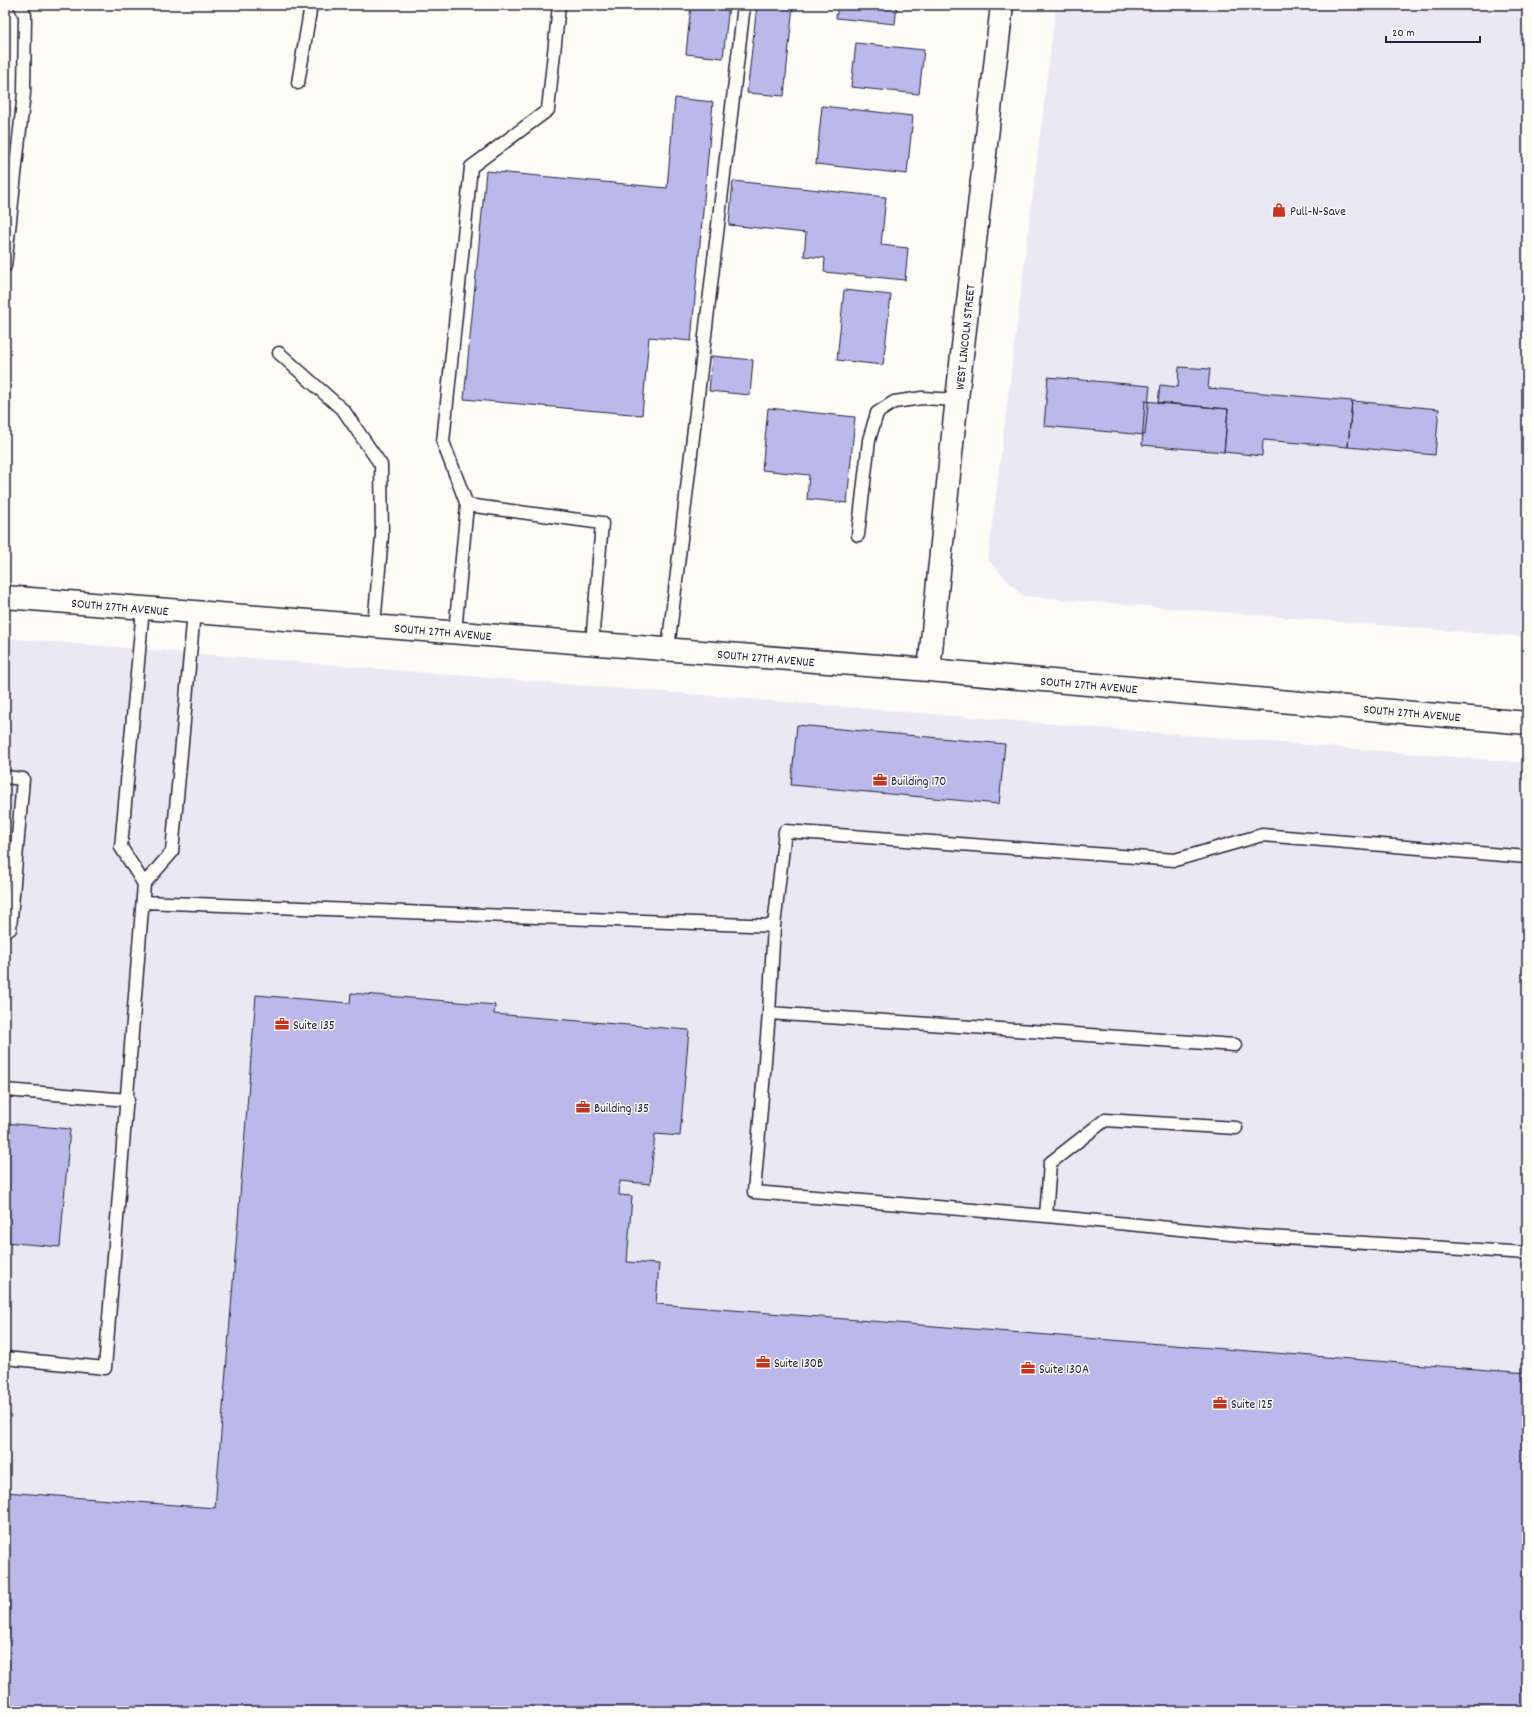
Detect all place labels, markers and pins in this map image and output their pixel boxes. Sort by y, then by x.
shop icon: Pull-N-Save [1271,202,1287,218]
place label: Pull-N-Save [1290,203,1346,222]
office icon: Building 170 [872,772,888,788]
place label: Building 170 [891,773,946,792]
office icon: Suite 135 [274,1016,290,1032]
place label: Suite 135 [293,1017,335,1036]
office icon: Building 135 [575,1099,591,1115]
place label: Building 135 [594,1100,649,1119]
office icon: Suite 130B [755,1354,771,1370]
place label: Suite 130B [774,1355,823,1374]
office icon: Suite 130A [1020,1360,1036,1376]
place label: Suite 130A [1039,1361,1089,1380]
office icon: Suite 125 [1212,1395,1228,1411]
place label: Suite 125 [1231,1396,1273,1415]

